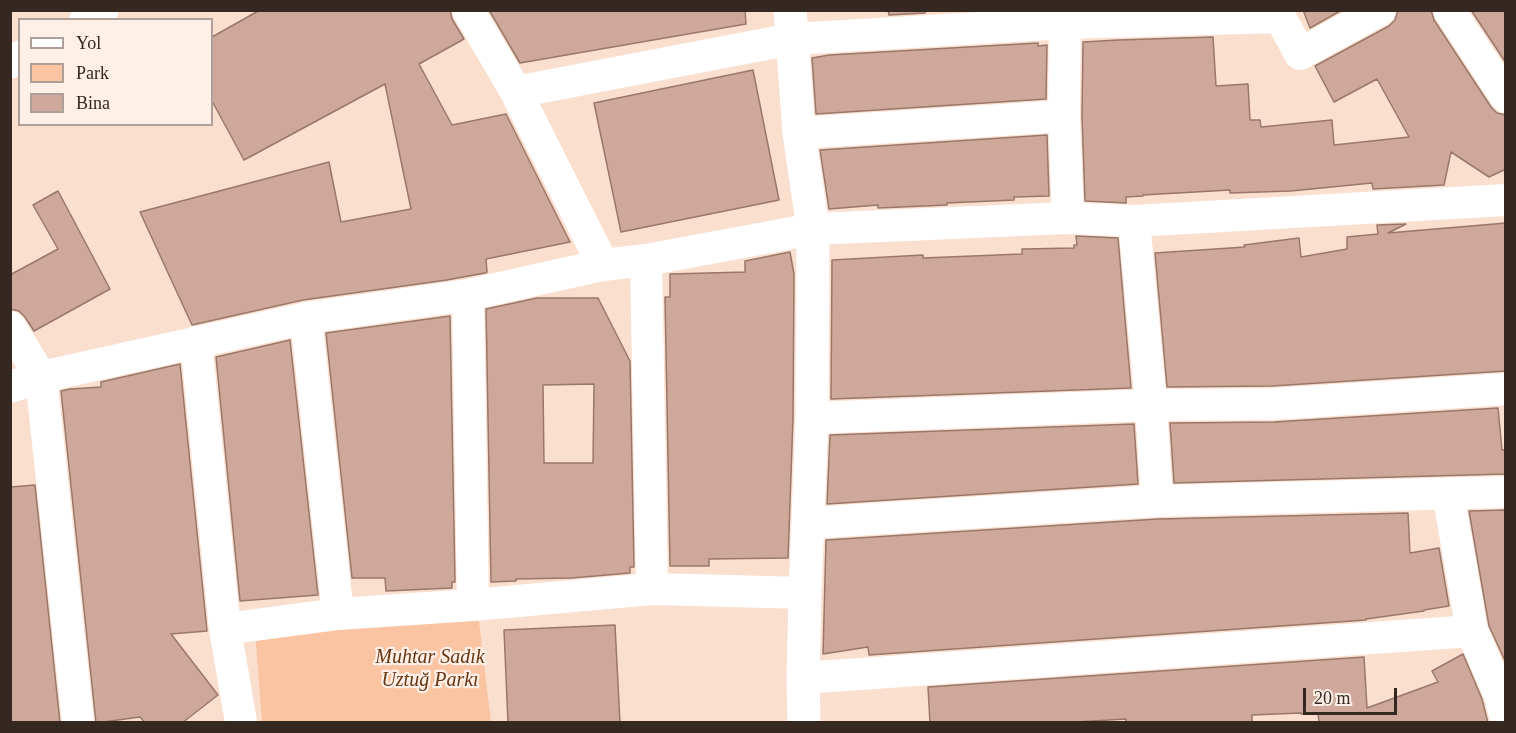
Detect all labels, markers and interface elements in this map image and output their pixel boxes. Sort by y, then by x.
legend [18,18,213,126]
text: Yol [76,33,101,53]
text: Park [76,63,109,83]
text: Bina [76,93,110,113]
park label: Muhtar Sadık Uztuğ Parkı [375,646,485,693]
scale bar [1306,676,1400,714]
text: 20 m [1314,688,1351,708]

